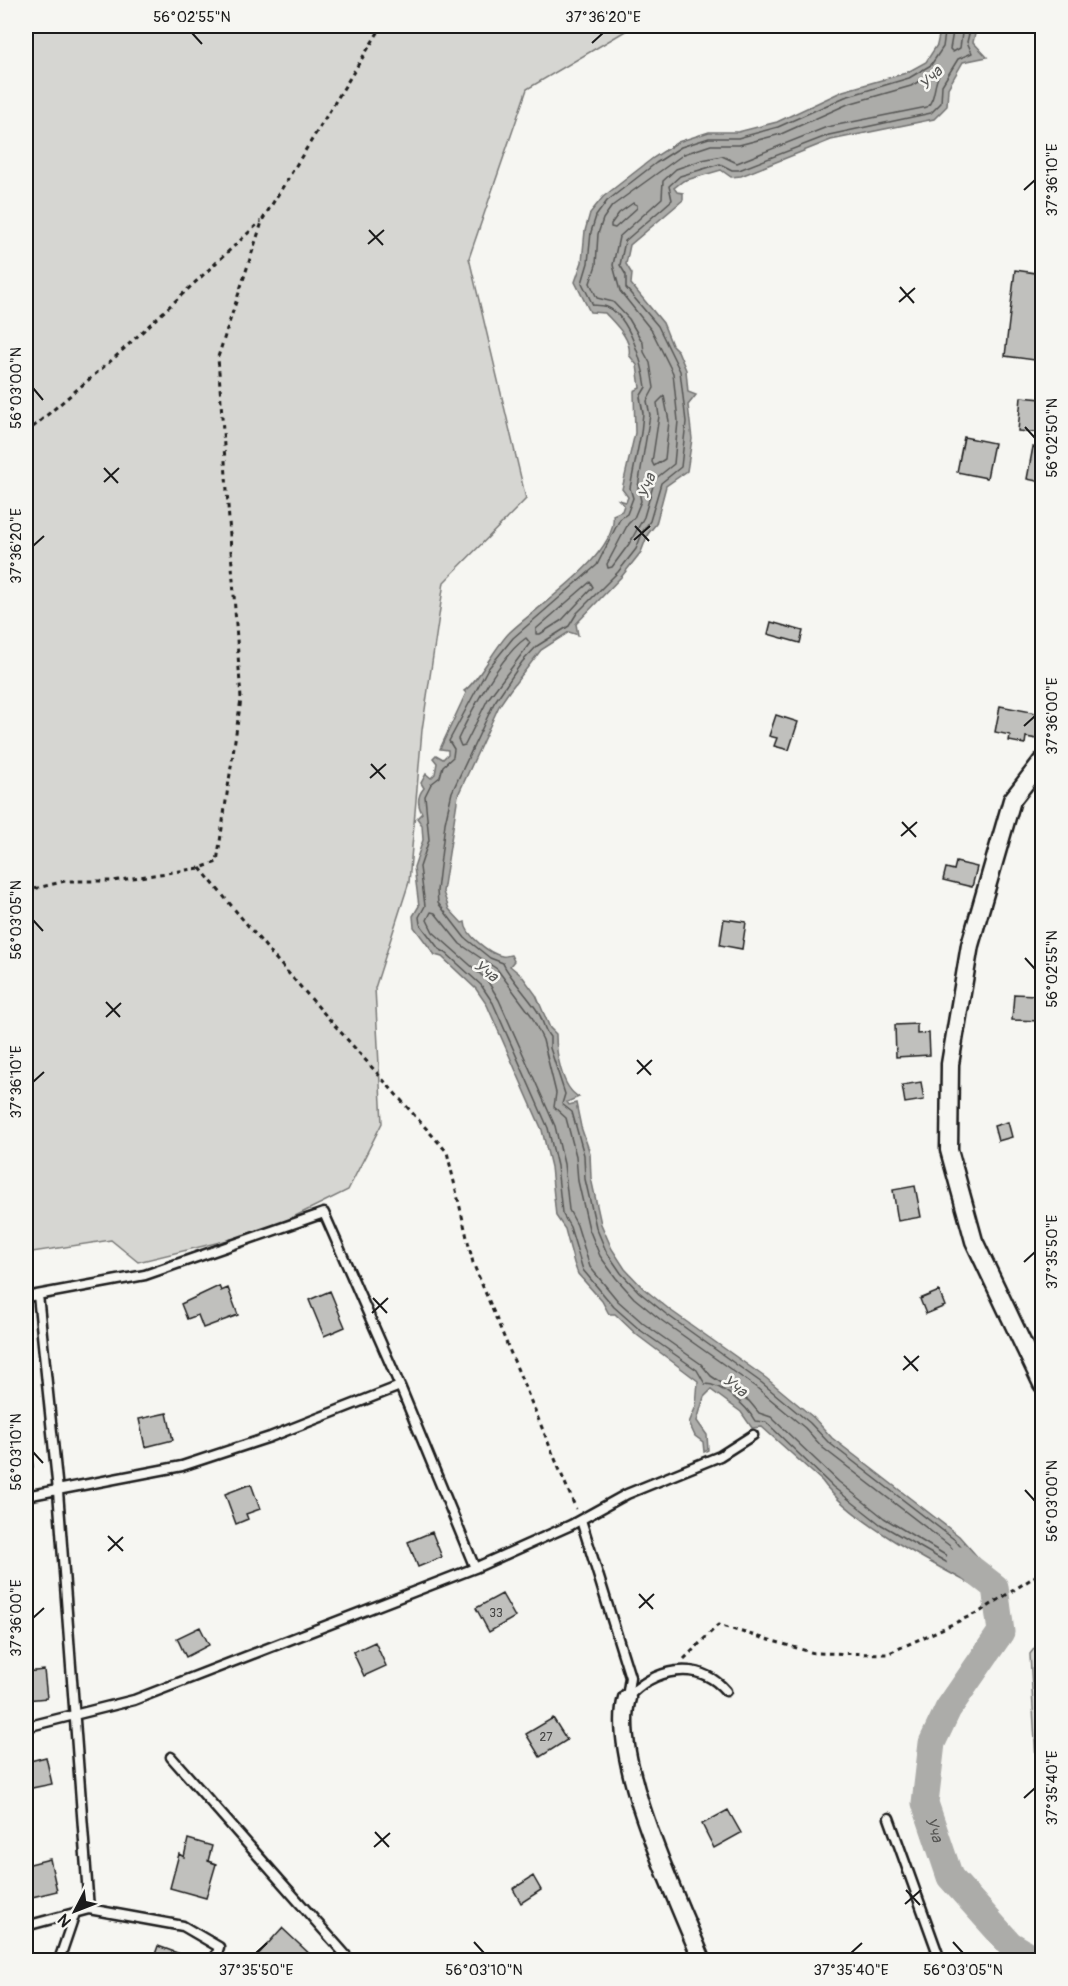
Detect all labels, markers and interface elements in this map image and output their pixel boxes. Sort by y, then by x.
text: 56°02'55"N [153,8,231,27]
text: 37°36'20"E [565,8,641,27]
water label: Уча [915,61,948,94]
text: 37°36'10"E [1043,143,1062,216]
text: 56°03'00"N [7,347,26,429]
text: 56°02'50"N [1043,398,1062,478]
water label: Уча [633,469,661,501]
text: 37°36'20"E [7,508,26,584]
text: 37°36'00"E [1043,677,1062,755]
text: 56°03'05"N [7,880,26,960]
text: 56°02'55"N [1043,930,1062,1008]
water label: Уча [470,955,503,987]
text: 37°36'10"E [7,1045,26,1118]
text: 37°35'50"E [1043,1215,1062,1289]
water label: Уча [719,1370,752,1403]
text: 56°03'10"N [7,1413,26,1491]
text: 56°03'00"N [1043,1460,1062,1542]
text: 37°36'00"E [7,1579,26,1657]
house number: 33 [489,1606,503,1621]
house number: 27 [539,1730,553,1745]
text: 37°35'40"E [1043,1750,1062,1826]
water label: Уча [920,1814,948,1846]
north arrow [45,1881,105,1941]
text: N [53,1910,76,1931]
text: 37°35'50"E [219,1961,293,1980]
text: 56°03'10"N [445,1961,523,1980]
text: 37°35'40"E [813,1961,889,1980]
text: 56°03'05"N [923,1961,1003,1980]

